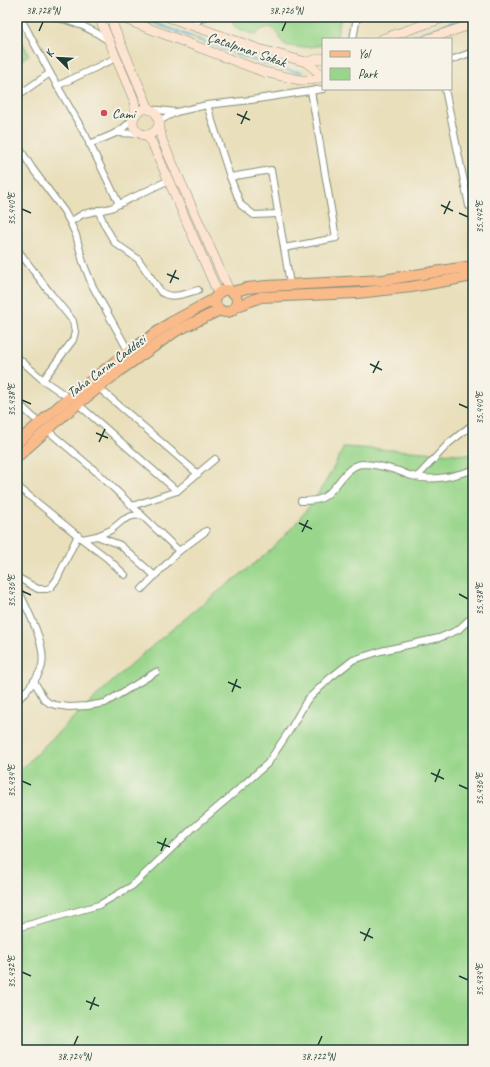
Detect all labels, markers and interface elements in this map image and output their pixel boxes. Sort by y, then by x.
text: 38.728°N [26,4,62,17]
text: 38.726°N [269,4,305,17]
street label: Çatalpınar Sokak [205,28,290,71]
north arrow [38,38,78,78]
legend [322,38,452,90]
text: K [41,46,57,59]
text: Yol [358,46,372,62]
text: Park [358,66,379,82]
place label: Cami [112,105,138,122]
marker: Cami [99,108,109,118]
text: 35.440°E [5,191,18,225]
text: 35.442°E [473,199,486,233]
street label: Taha Carım Caddesi [64,330,151,401]
text: 35.438°E [5,382,18,416]
text: 35.440°E [473,390,486,424]
text: 35.436°E [5,573,18,607]
text: 35.438°E [473,581,486,615]
text: 35.434°E [5,763,18,797]
text: 35.436°E [473,771,486,805]
text: 35.432°E [5,954,18,988]
text: 35.434°E [473,962,486,996]
text: 38.724°N [57,1050,93,1063]
text: 38.722°N [301,1050,337,1063]

